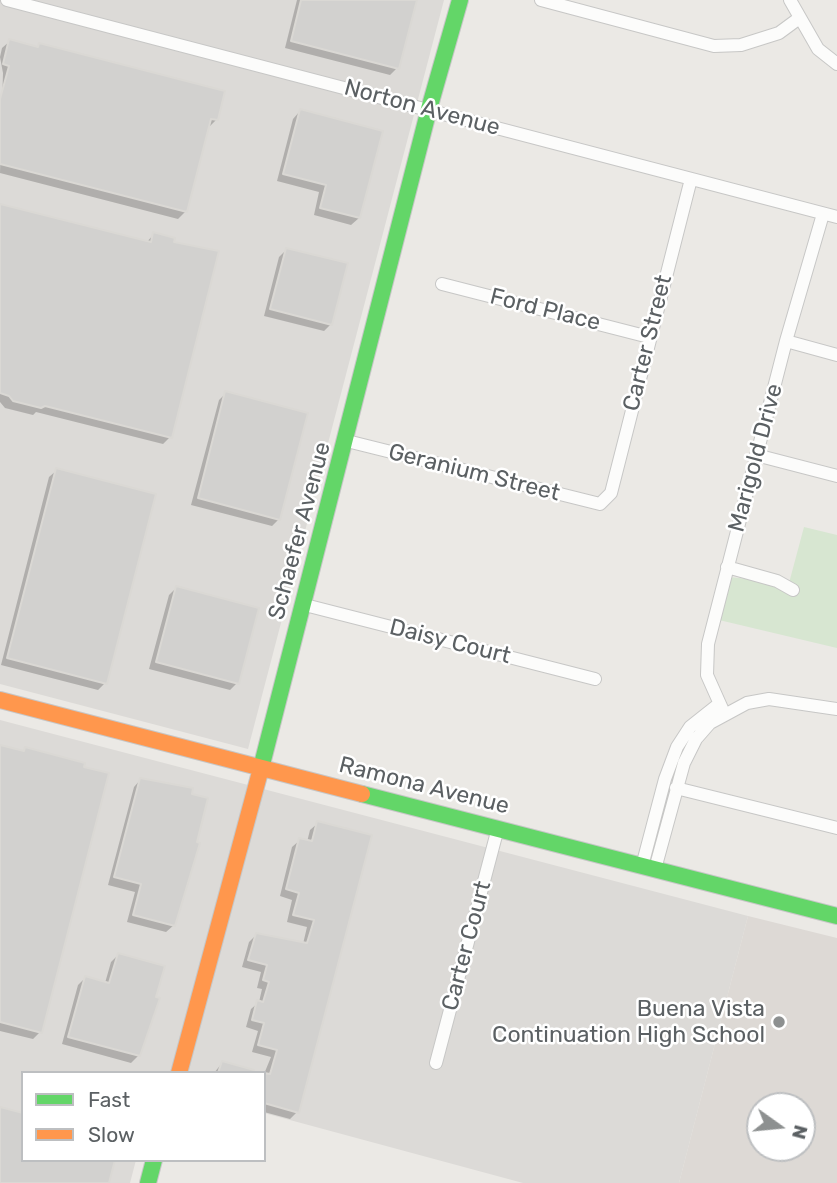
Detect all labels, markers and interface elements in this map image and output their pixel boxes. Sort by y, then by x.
street label: Norton Avenue [341,74,503,142]
street label: Carter Street [618,272,678,414]
street label: Ford Place [487,283,603,337]
street label: Marigold Drive [723,381,789,535]
street label: Geranium Street [385,438,563,508]
street label: Schaefer Avenue [263,439,337,623]
street label: Daisy Court [387,614,513,670]
street label: Ramona Avenue [336,752,512,820]
street label: Carter Court [436,878,498,1014]
place label: Buena Vista Continuation High School [492,995,765,1049]
marker: Buena Vista Continuation High School [771,1014,787,1030]
legend [21,1071,266,1162]
text: Fast [88,1087,130,1112]
north arrow [746,1092,816,1162]
text: Slow [88,1122,135,1147]
text: N [787,1122,813,1142]

